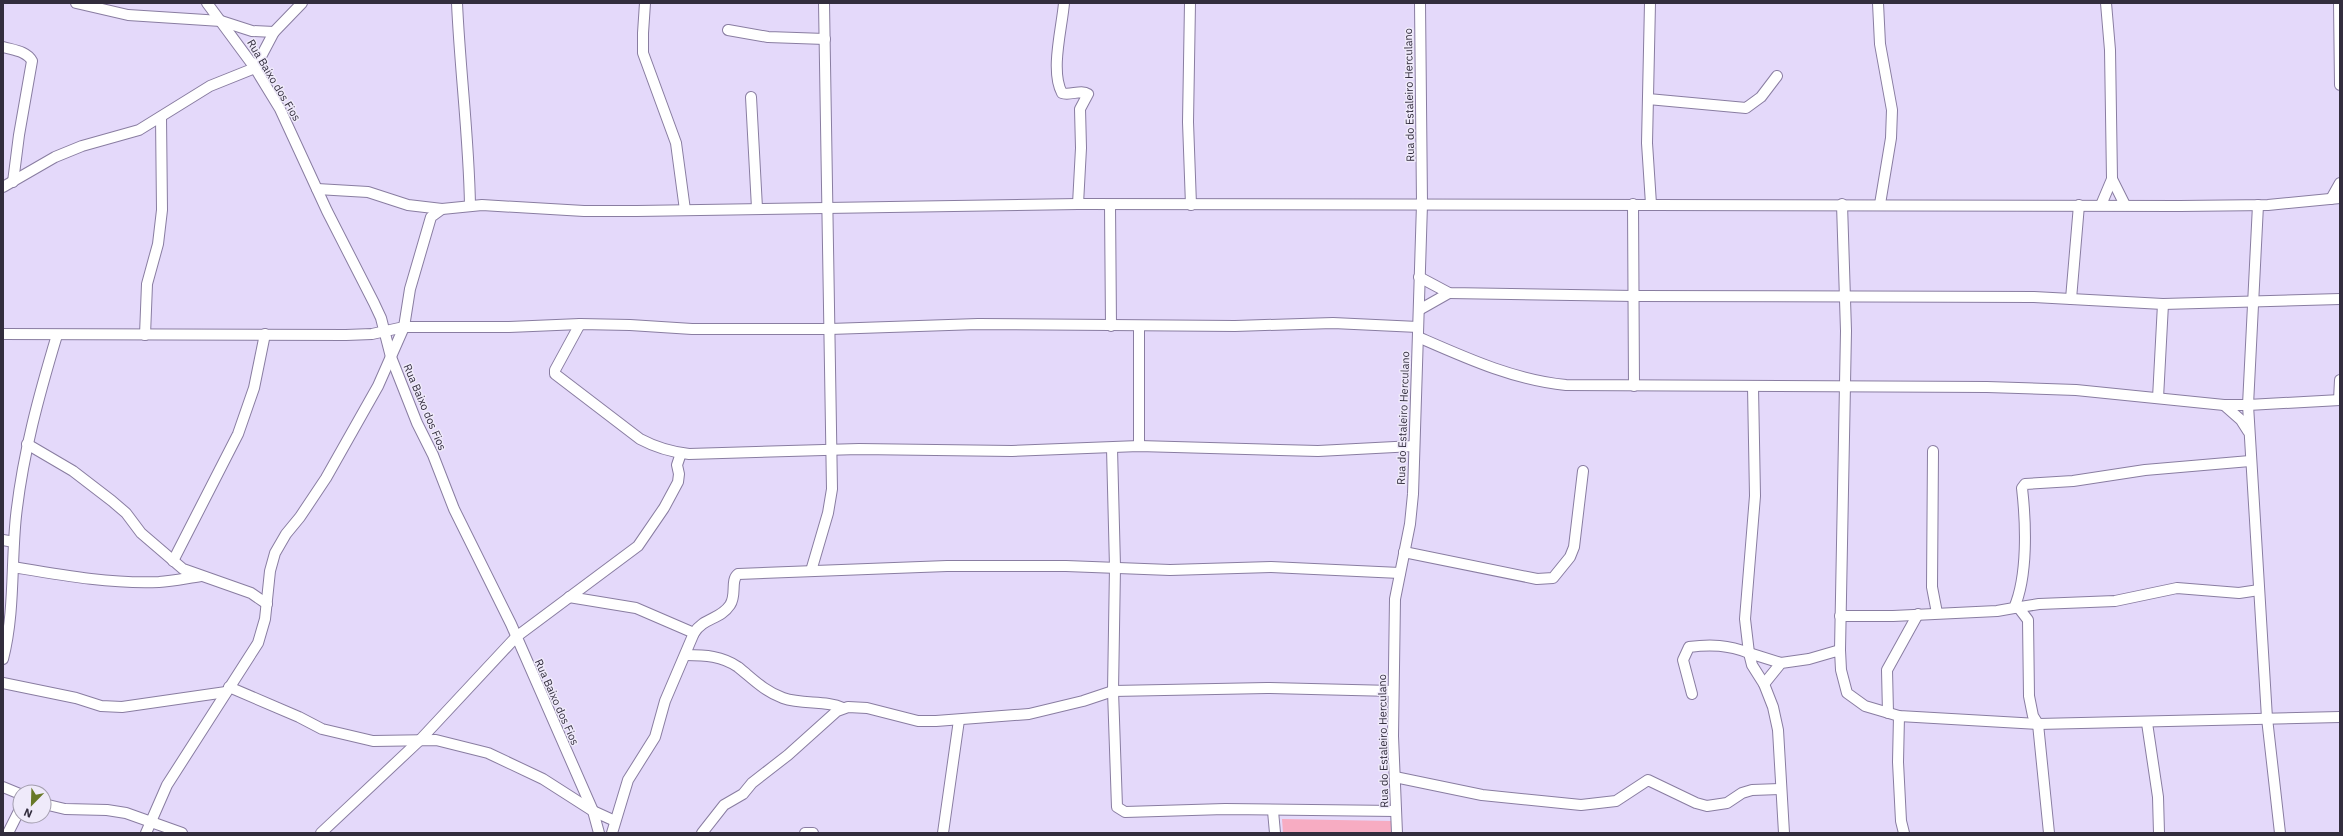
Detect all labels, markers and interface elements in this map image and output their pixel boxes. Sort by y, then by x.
street label: Rua do Estaleiro Herculano [1401,28,1417,162]
street label: Rua Baixo dos Fios [244,37,304,123]
street label: Rua do Estaleiro Herculano [1394,351,1412,485]
street label: Rua Baixo dos Fios [400,362,450,452]
street label: Rua Baixo dos Fios [532,657,582,747]
street label: Rua do Estaleiro Herculano [1375,674,1391,808]
north arrow [12,784,52,824]
text: N [22,805,34,821]

